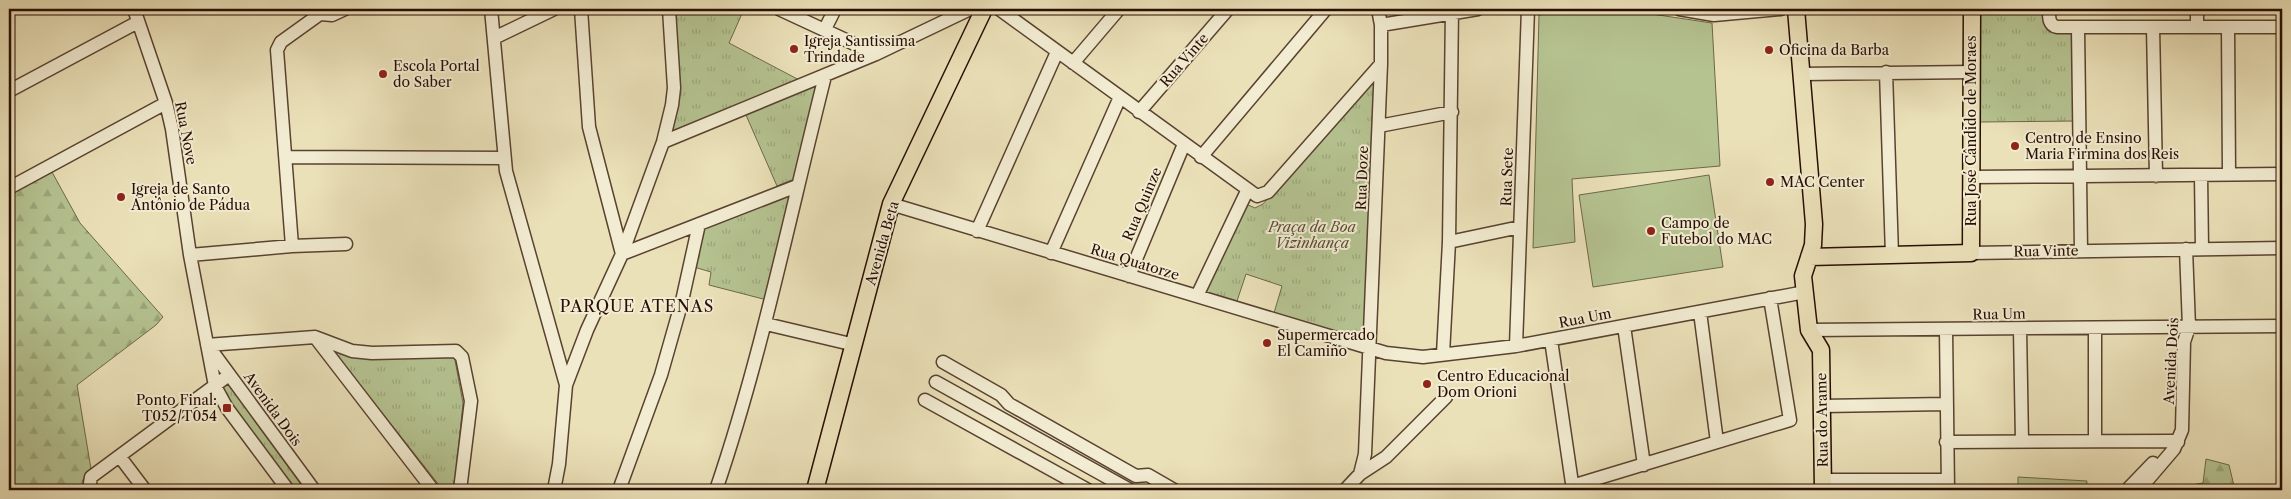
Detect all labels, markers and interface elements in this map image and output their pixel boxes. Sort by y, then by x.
street label: Rua Vinte [1156,29,1212,91]
place label: Igreja Santissima Trindade [804,32,916,66]
street label: Rua José Cândido de Moraes [1962,35,1980,227]
place label: Oficina da Barba [1779,41,1890,59]
marker: Igreja Santissima Trindade [788,43,800,55]
marker: Oficina da Barba [1763,44,1775,56]
place label: Escola Portal do Saber [393,57,480,91]
marker: Escola Portal do Saber [377,68,389,80]
street label: Rua Nove [171,100,201,166]
place label: Centro de Ensino Maria Firmina dos Reis [2025,129,2179,163]
marker: Centro de Ensino Maria Firmina dos Reis [2009,140,2021,152]
street label: Rua Doze [1352,145,1372,211]
street label: Rua Sete [1497,147,1517,207]
street label: Rua Quinze [1118,164,1166,243]
place label: MAC Center [1780,173,1865,191]
marker: MAC Center [1764,176,1776,188]
place label: Igreja de Santo Antônio de Pádua [130,180,251,214]
marker: Igreja de Santo Antônio de Pádua [115,191,127,203]
street label: Avenida Beta [861,198,903,288]
place label: Campo de Futebol do MAC [1661,214,1772,248]
park label: Praça da Boa Vizinhança [1267,218,1356,252]
marker: Campo de Futebol do MAC [1645,225,1657,237]
street label: Rua Quatorze [1088,240,1182,284]
street label: Rua Vinte [2013,241,2079,261]
district label: PARQUE ATENAS [560,296,714,316]
street label: Rua Um [1557,304,1613,332]
street label: Rua Um [1972,305,2026,323]
street label: Avenida Dois [2160,317,2182,406]
place label: Supermercado El Camiño [1277,326,1375,360]
marker: Supermercado El Camiño [1261,337,1273,349]
place label: Centro Educacional Dom Orioni [1437,367,1569,401]
street label: Avenida Dois [239,368,306,450]
street label: Rua do Arame [1812,372,1832,467]
marker: Centro Educacional Dom Orioni [1421,378,1433,390]
place label: Ponto Final: T052/T054 [136,391,217,425]
marker: Ponto Final: T052/T054 [221,402,233,414]

